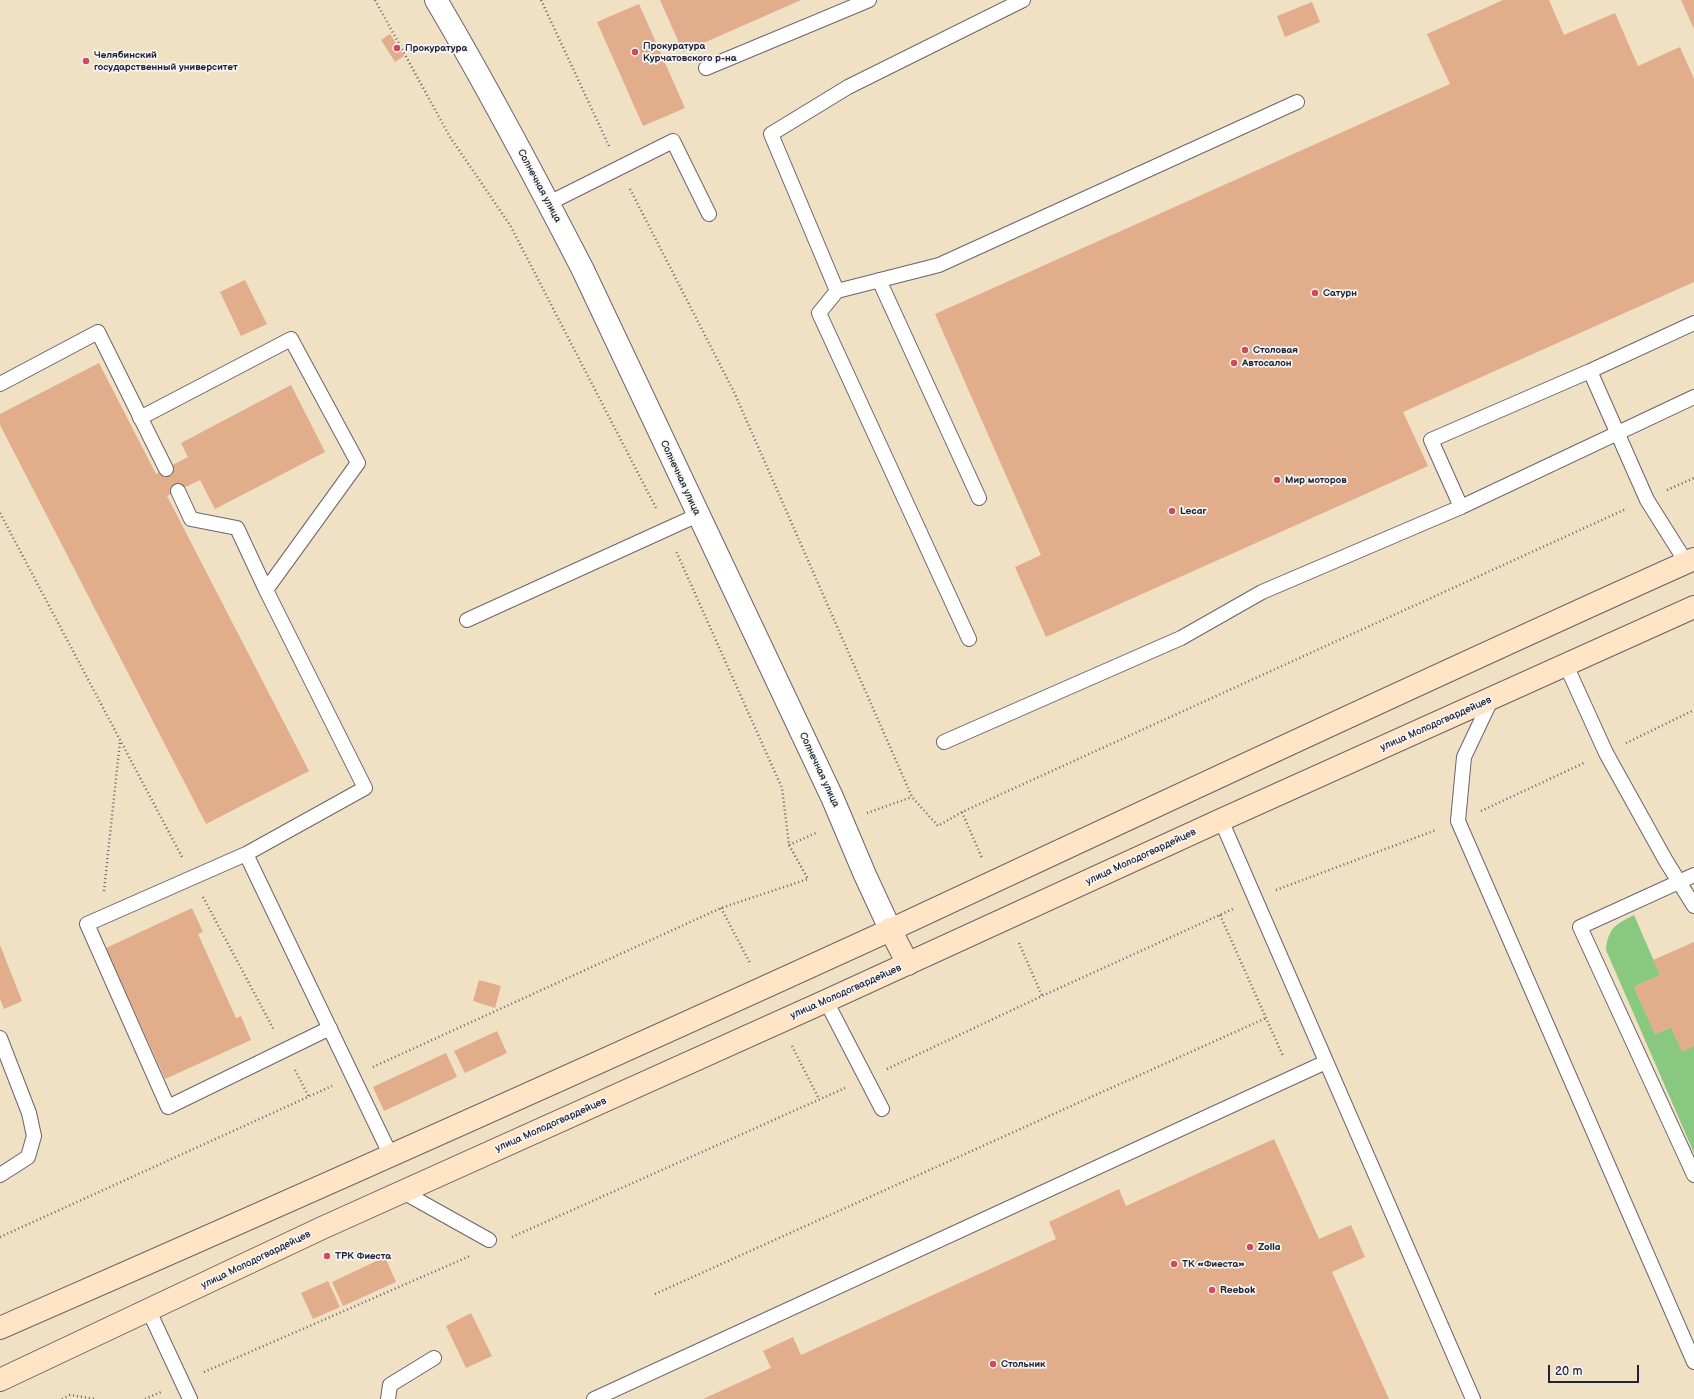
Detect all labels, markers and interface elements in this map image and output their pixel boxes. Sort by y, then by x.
place label: Прокуратура Курчатовского р-на [643,40,737,64]
place label: Прокуратура [405,42,467,54]
marker: Прокуратура [392,43,402,53]
marker: Прокуратура Курчатовского р-на [630,47,640,57]
place label: Челябинский государственный университет [94,49,238,72]
marker: Челябинский государственный университет [81,56,91,66]
street label: Солнечная улица [515,147,563,225]
place label: Сатурн [1323,287,1357,299]
marker: Сатурн [1310,288,1320,298]
place label: Столовая [1253,344,1298,356]
marker: Столовая [1240,345,1250,355]
place label: Автосалон [1242,357,1291,369]
marker: Автосалон [1229,358,1239,368]
street label: Солнечная улица [657,439,703,517]
place label: Мир моторов [1285,474,1347,486]
marker: Мир моторов [1272,475,1282,485]
place label: Lecar [1180,505,1207,517]
marker: Lecar [1167,506,1177,516]
street label: улица Молодогвардейцев [1379,694,1493,754]
street label: Солнечная улица [796,731,842,809]
street label: улица Молодогвардейцев [1084,826,1198,888]
street label: улица Молодогвардейцев [789,962,903,1022]
street label: улица Молодогвардейцев [494,1095,608,1155]
street label: улица Молодогвардейцев [199,1228,313,1292]
place label: Zolla [1258,1241,1280,1253]
marker: Zolla [1245,1242,1255,1252]
place label: ТРК Фиеста [335,1250,391,1262]
marker: ТРК Фиеста [322,1251,332,1261]
place label: ТК «Фиеста» [1182,1258,1245,1270]
marker: ТК «Фиеста» [1169,1259,1179,1269]
place label: Reebok [1220,1284,1255,1296]
marker: Reebok [1207,1285,1217,1295]
scale bar [1550,1357,1641,1383]
place label: Стольник [1001,1358,1045,1370]
marker: Стольник [988,1359,998,1369]
text: 20 m [1555,1364,1582,1379]

